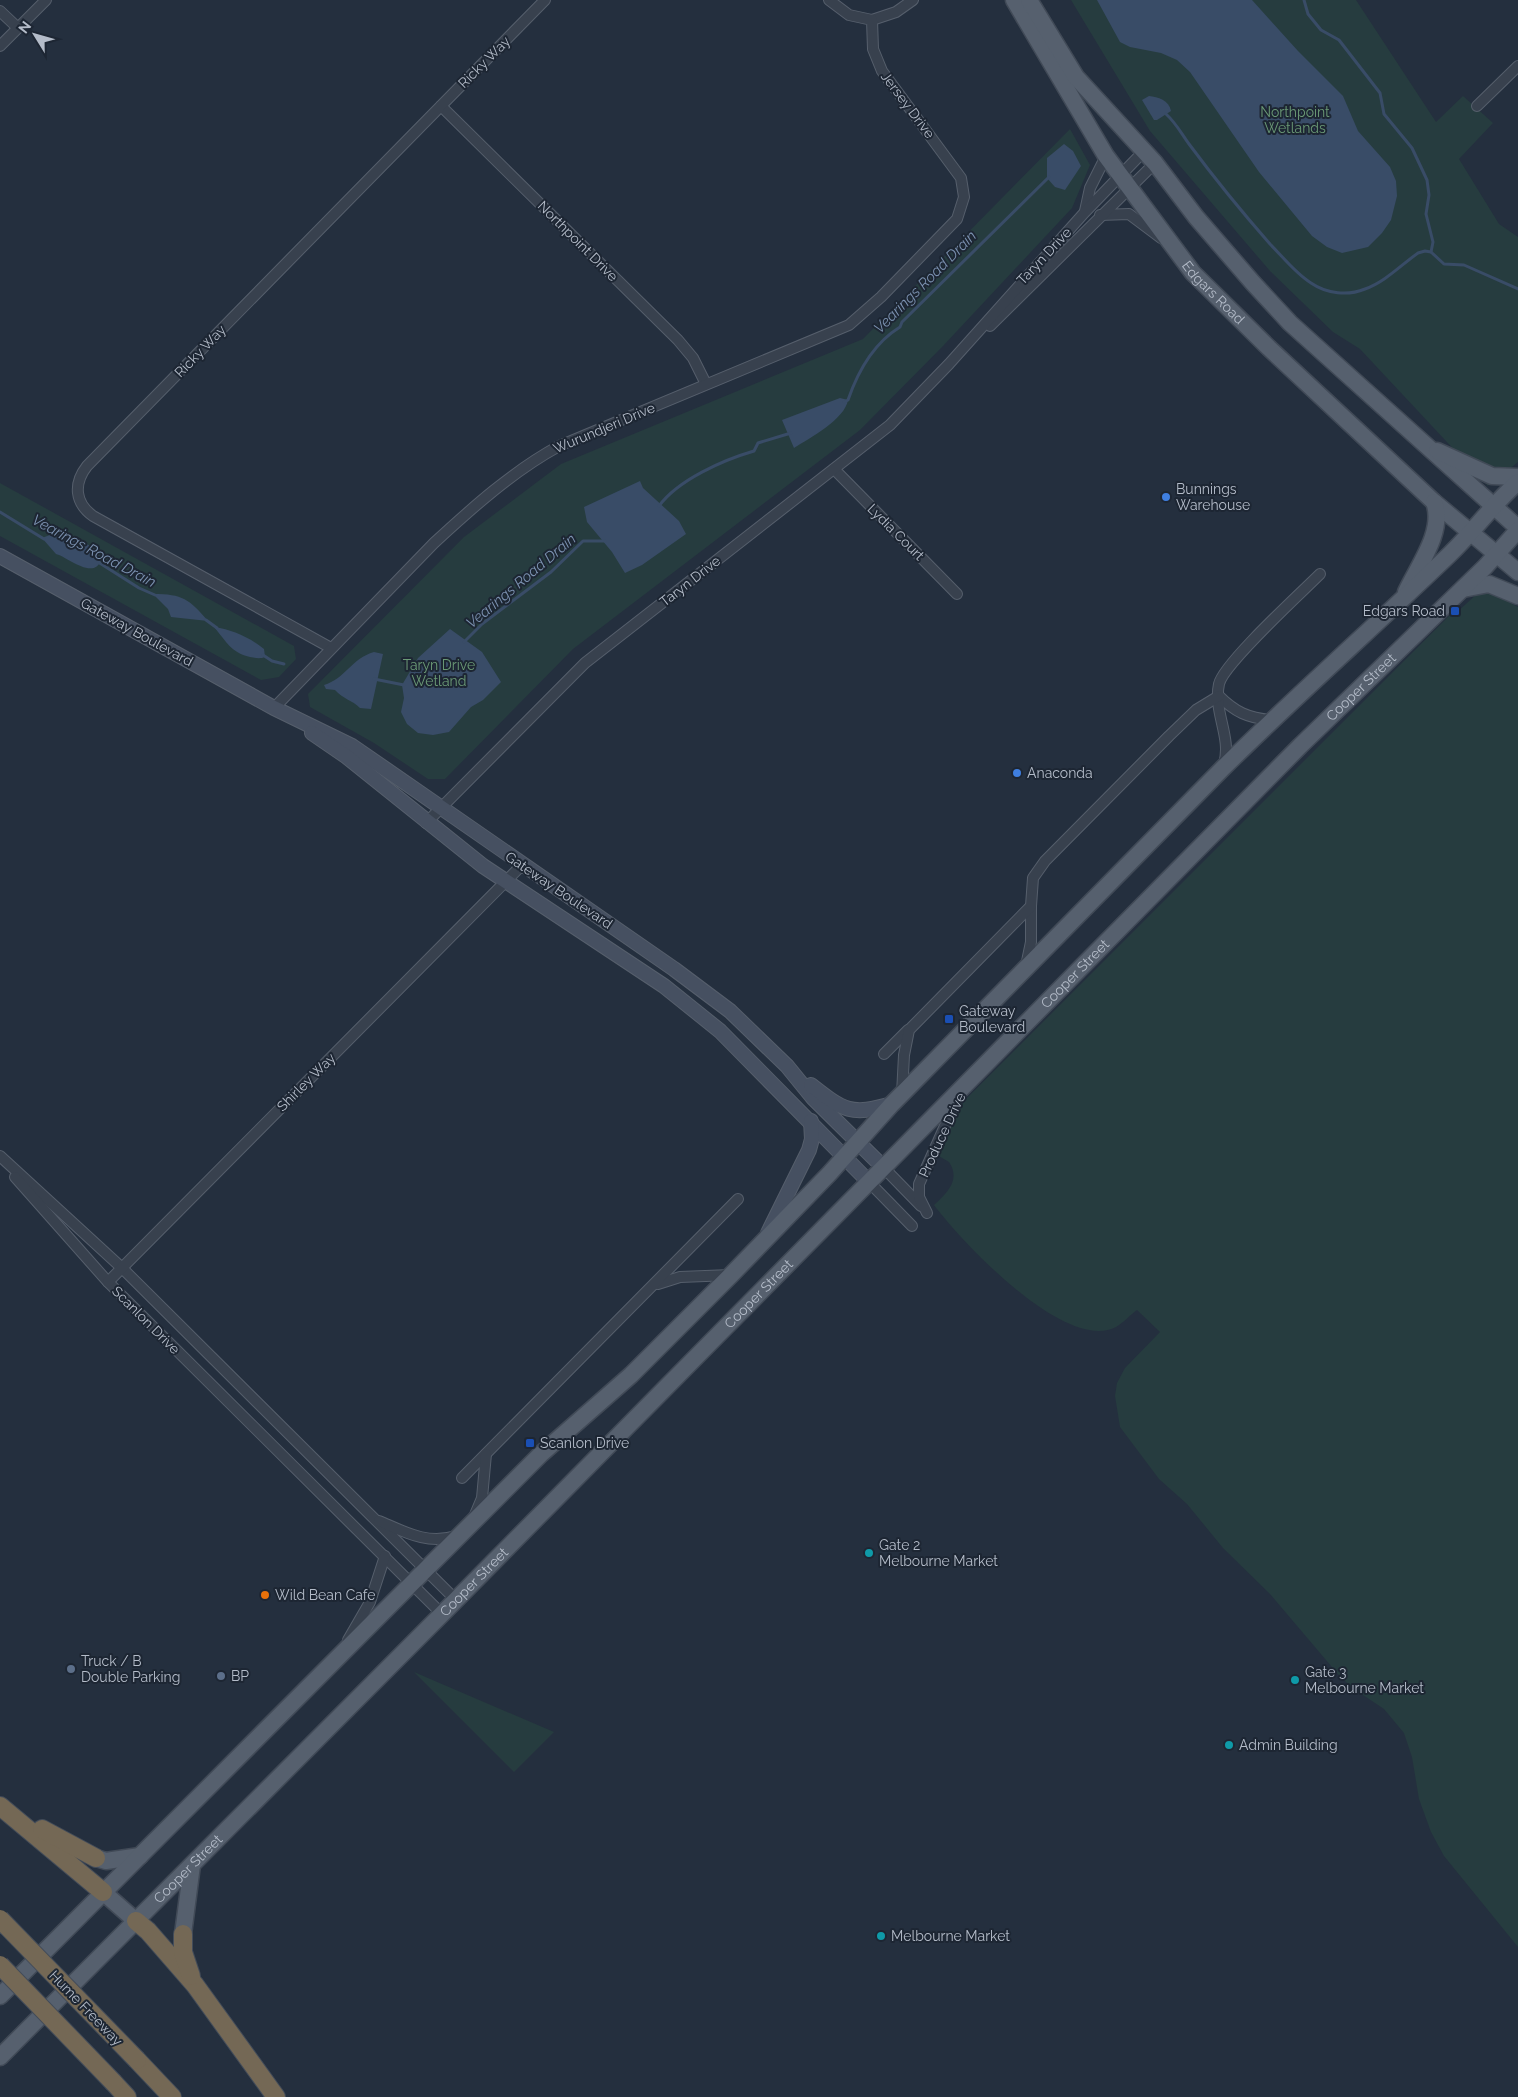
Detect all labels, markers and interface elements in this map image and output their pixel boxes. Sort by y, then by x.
north arrow [10,10,60,60]
text: N [15,18,34,36]
street label: Ricky Way [455,33,513,91]
street label: Jersey Drive [878,69,938,141]
park label: Northpoint Wetlands [1260,104,1330,136]
street label: Northpoint Drive [535,198,621,284]
street label: Taryn Drive [1013,224,1075,288]
water label: Vearings Road Drain [870,227,980,337]
street label: Edgars Road [1179,258,1248,327]
street label: Ricky Way [171,321,229,380]
street label: Wurundjeri Drive [551,399,657,457]
place label: Bunnings Warehouse [1176,481,1250,513]
marker: Bunnings Warehouse [1160,491,1172,503]
street label: Lydia Court [864,500,928,564]
water label: Vearings Road Drain [29,511,159,591]
water label: Vearings Road Drain [463,530,579,632]
street label: Taryn Drive [657,552,723,610]
street label: Gateway Boulevard [78,595,196,669]
place label: Edgars Road [1363,603,1445,619]
marker: Edgars Road [1449,605,1461,617]
street label: Cooper Street [1323,650,1399,724]
park label: Taryn Drive Wetland [403,657,475,689]
place label: Anaconda [1027,765,1093,781]
marker: Anaconda [1011,767,1023,779]
street label: Gateway Boulevard [502,848,616,932]
street label: Cooper Street [1037,936,1112,1011]
place label: Gateway Boulevard [959,1003,1025,1035]
marker: Gateway Boulevard [943,1013,955,1025]
street label: Shirley Way [274,1049,339,1114]
street label: Produce Drive [915,1090,969,1180]
street label: Cooper Street [721,1256,796,1332]
street label: Scanlon Drive [109,1283,183,1357]
place label: Scanlon Drive [540,1435,629,1451]
marker: Scanlon Drive [524,1437,536,1449]
place label: Gate 2 Melbourne Market [879,1537,998,1569]
street label: Cooper Street [436,1544,511,1620]
marker: Gate 2 Melbourne Market [863,1547,875,1559]
place label: Wild Bean Cafe [275,1587,375,1603]
marker: Wild Bean Cafe [259,1589,271,1601]
place label: Truck / B Double Parking [81,1653,180,1685]
marker: Truck / B Double Parking [65,1663,77,1675]
place label: Gate 3 Melbourne Market [1305,1664,1424,1696]
place label: BP [231,1668,249,1684]
marker: BP [215,1670,227,1682]
marker: Gate 3 Melbourne Market [1289,1674,1301,1686]
place label: Admin Building [1239,1737,1338,1753]
marker: Admin Building [1223,1739,1235,1751]
street label: Cooper Street [150,1831,226,1906]
place label: Melbourne Market [891,1928,1010,1944]
marker: Melbourne Market [875,1930,887,1942]
street label: Hume Freeway [46,1967,126,2049]

